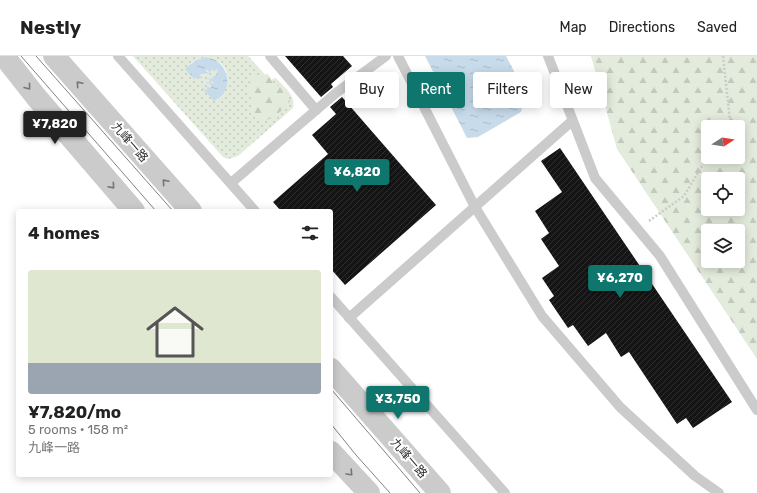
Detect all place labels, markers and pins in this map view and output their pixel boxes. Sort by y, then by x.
pin: ¥7,820 [22,111,88,145]
pin: ¥6,820 [324,159,390,193]
pin: ¥6,270 [587,265,653,299]
pin: ¥3,750 [365,386,431,420]

